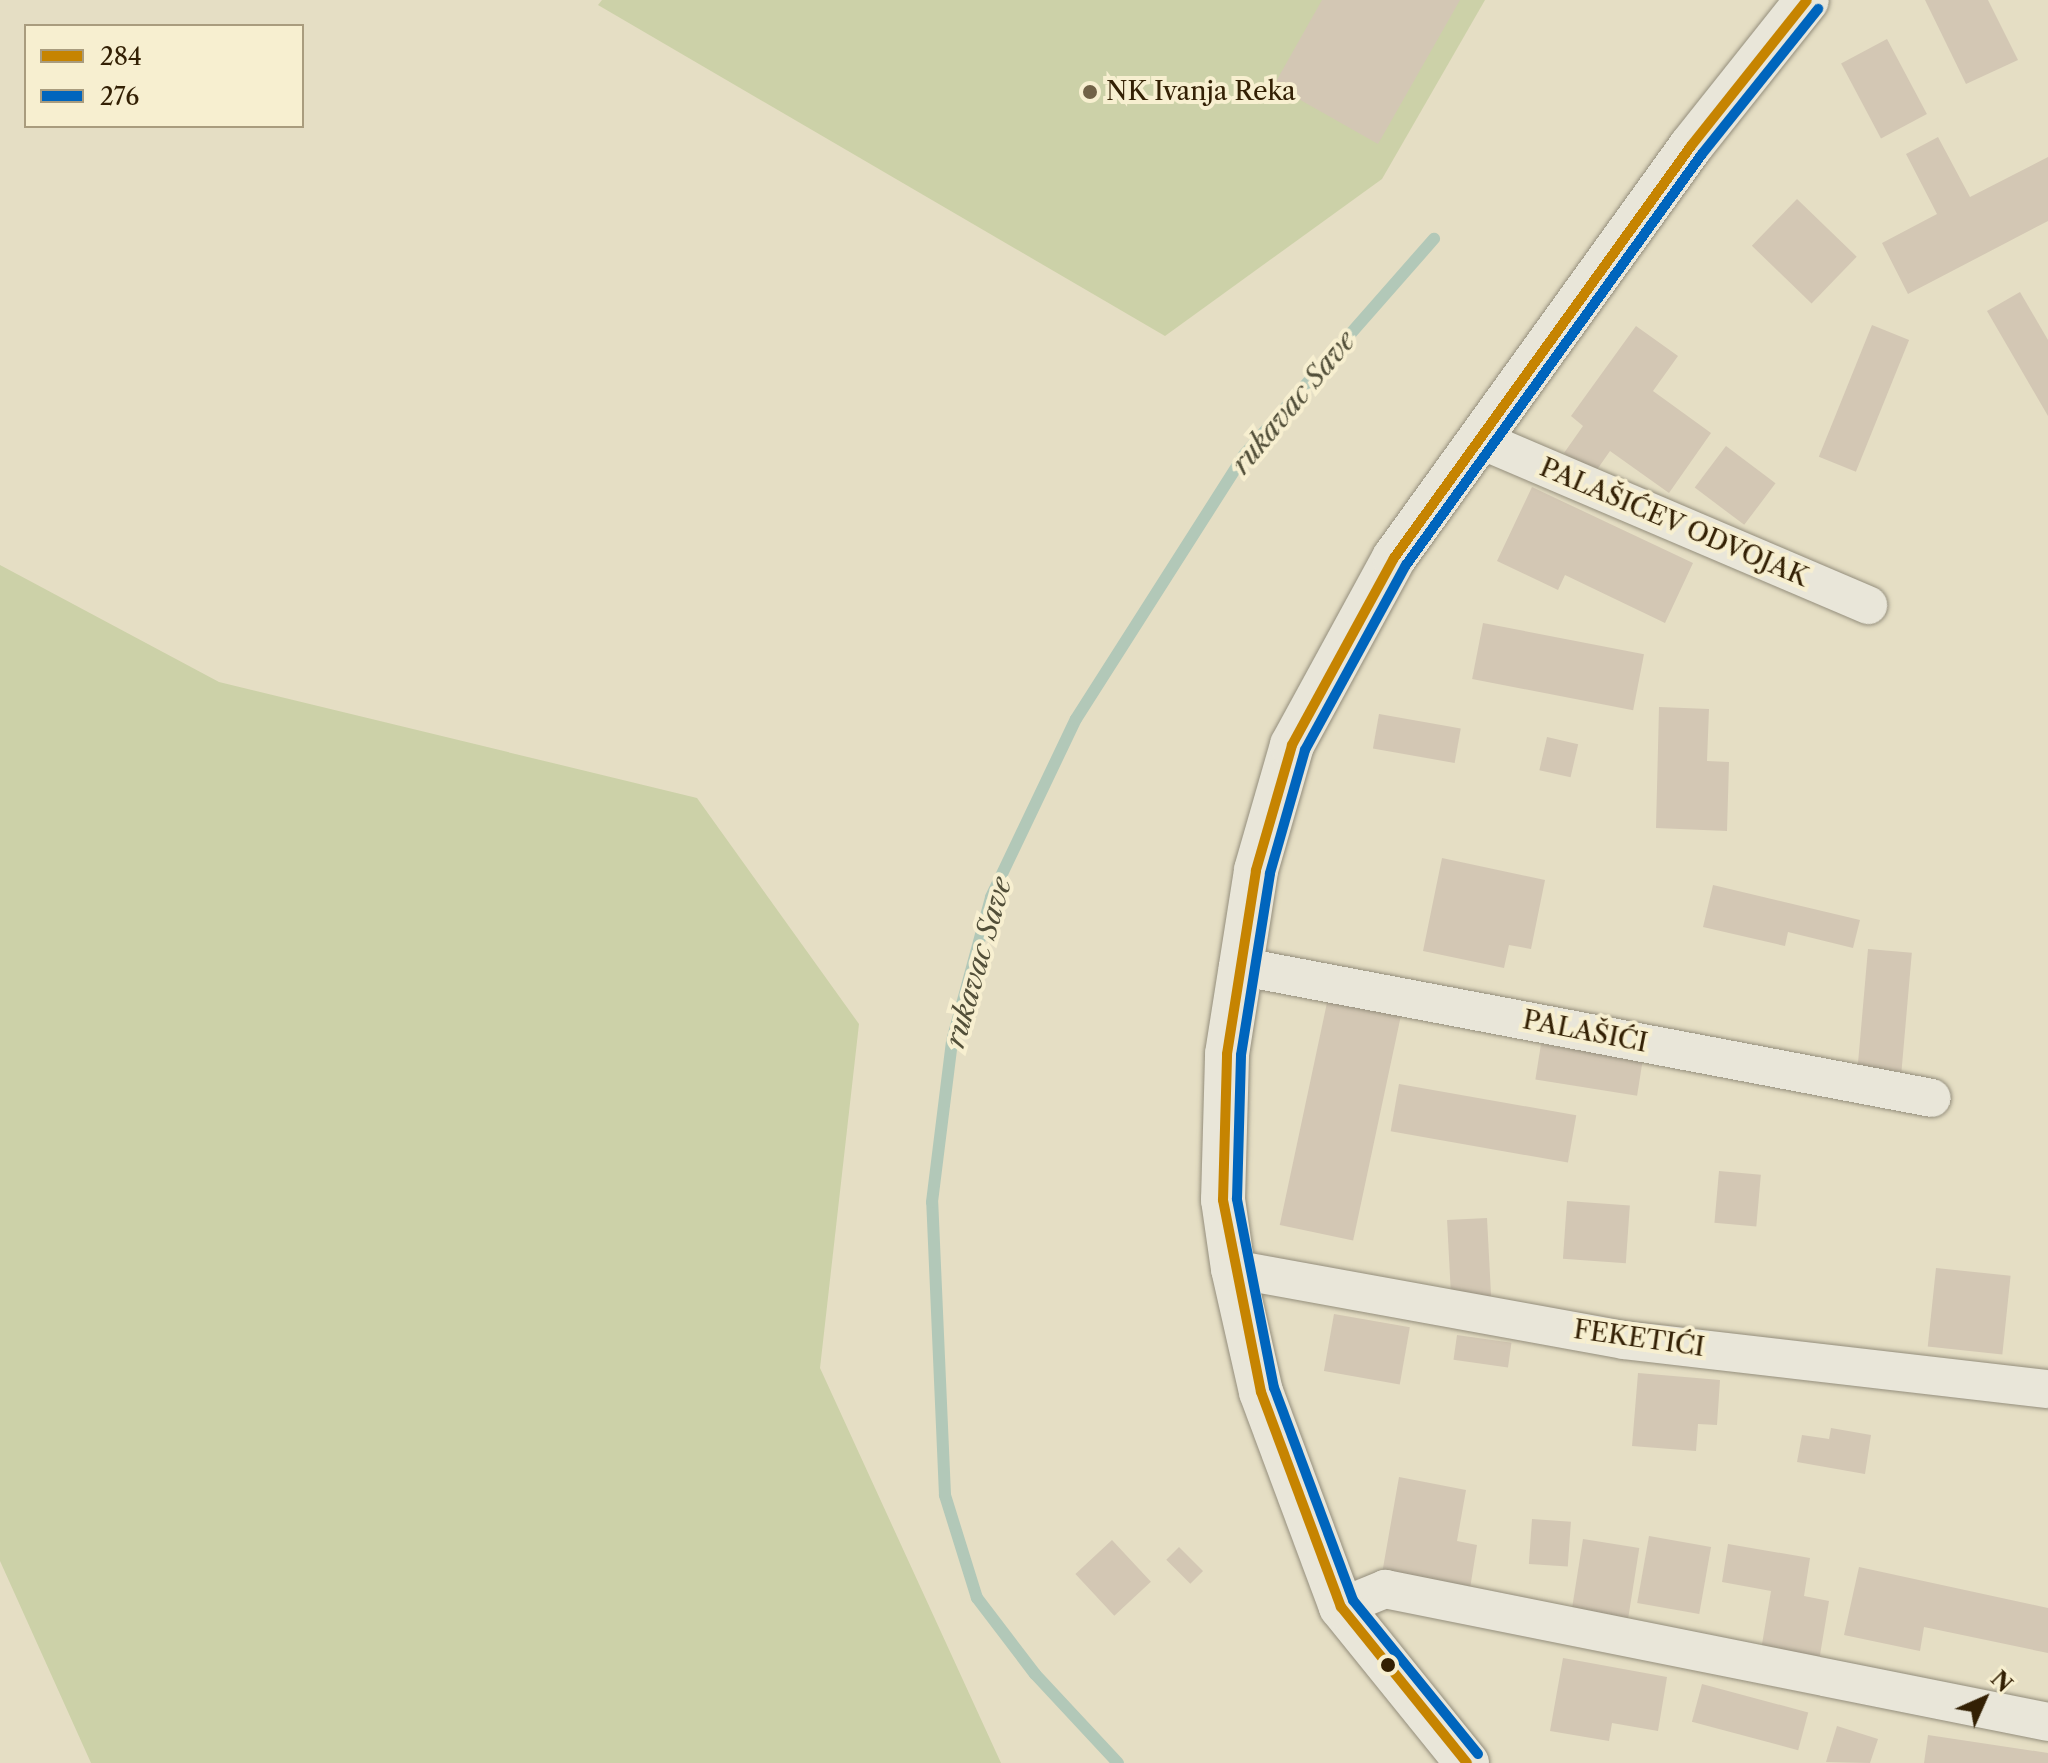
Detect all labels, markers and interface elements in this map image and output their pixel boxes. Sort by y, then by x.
legend [24,24,304,128]
text: 284 [100,42,142,71]
place label: NK Ivanja Reka [1106,76,1297,108]
text: 276 [100,82,139,111]
marker: NK Ivanja Reka [1081,83,1099,101]
water label: rukavac Save [1224,324,1362,480]
street label: PALAŠIĆEV ODVOJAK [1535,452,1813,594]
water label: rukavac Save [938,873,1018,1051]
street label: PALAŠIĆI [1520,1005,1650,1059]
street label: FEKETIĆI [1572,1314,1706,1364]
unlabelled marker [1380,1657,1396,1673]
north arrow [1944,1659,2024,1739]
text: N [1985,1665,2018,1698]

